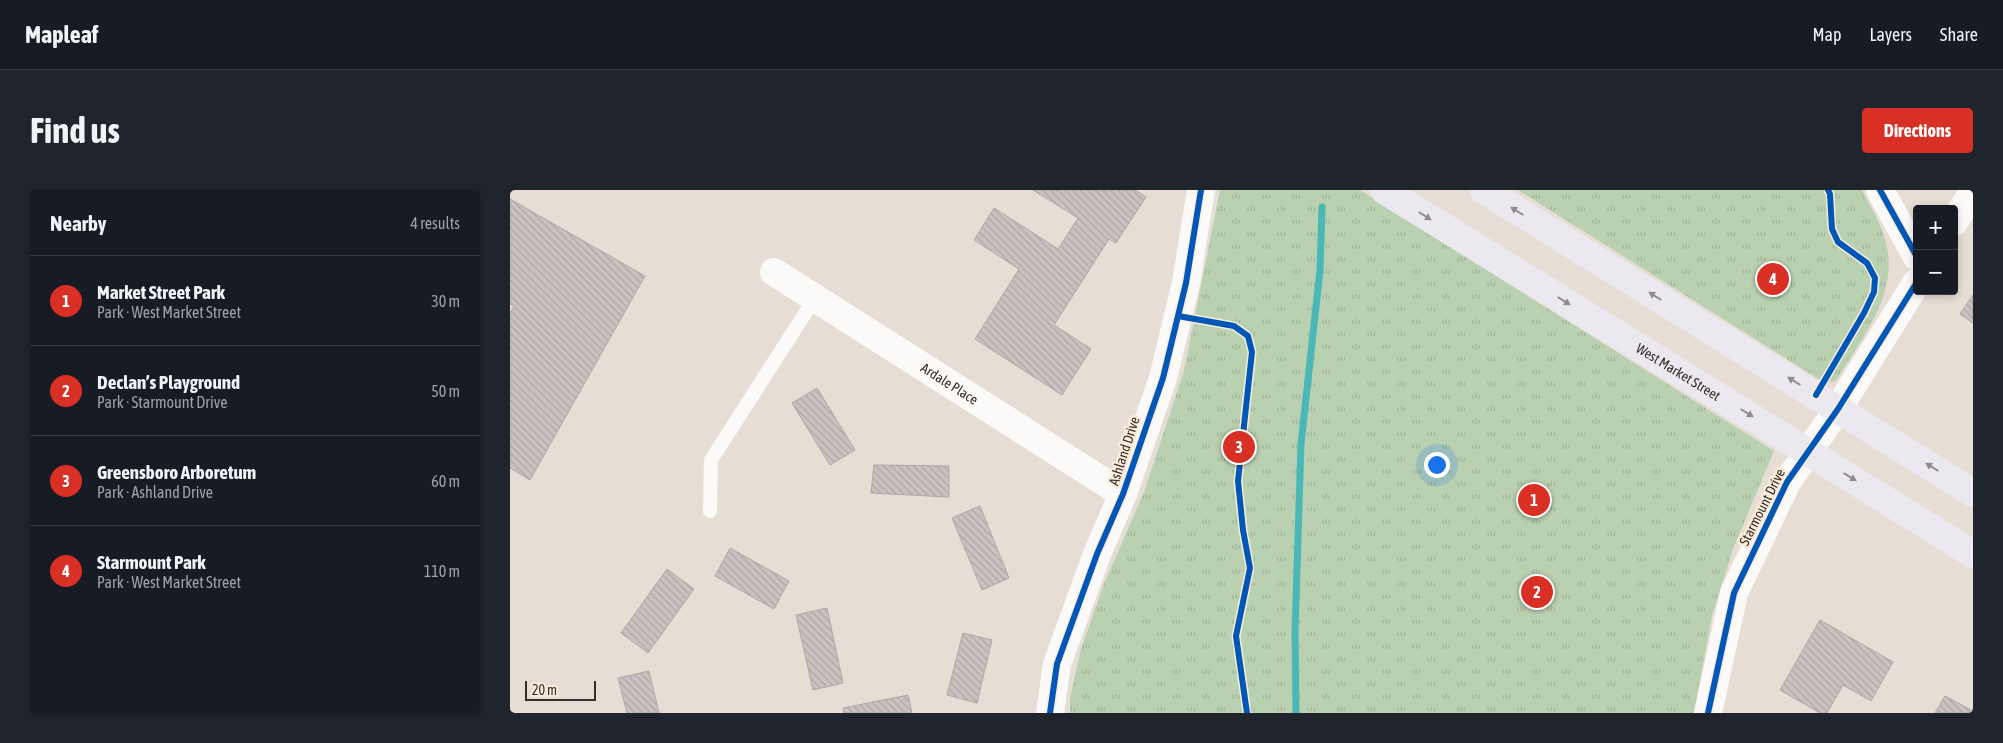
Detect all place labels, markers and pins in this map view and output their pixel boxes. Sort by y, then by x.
pin: 4 [1757,260,1789,298]
pin: 3 [1223,428,1255,466]
pin: 1 [1518,481,1550,519]
pin: 2 [1521,573,1553,611]

